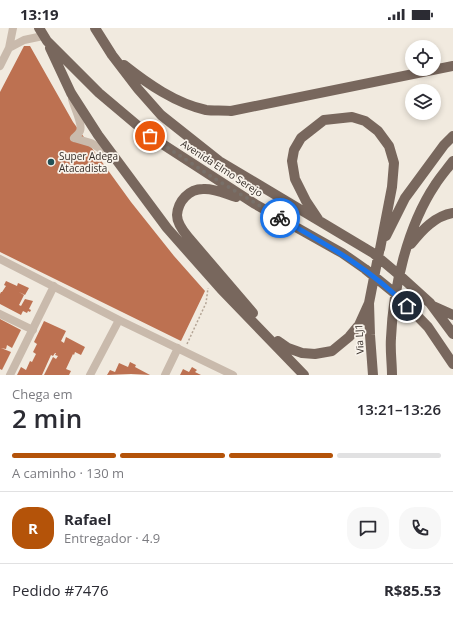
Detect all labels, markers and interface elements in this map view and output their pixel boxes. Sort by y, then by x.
text: 13:19 [20,4,59,24]
map controls [405,40,441,120]
button: locate [405,40,441,76]
button: layers [405,84,441,120]
pin [133,119,167,153]
icon: bag [139,125,161,147]
street label: Avenida Elmo Serejo [178,136,266,200]
place label: Super Adega Atacadista [59,149,118,175]
marker: Super Adega Atacadista [46,157,56,167]
courier [260,198,300,238]
icon: bike [269,207,291,229]
pin [390,289,424,323]
icon: home [396,295,418,317]
street label: Via LJ1 [351,324,367,354]
text: Chega em [12,385,72,403]
text: 13:21–13:26 [357,399,441,419]
text: 2 min [12,400,82,436]
text: A caminho · 130 m [12,464,124,482]
button: chat [347,507,389,549]
button: phone [399,507,441,549]
text: Rafael [64,509,111,529]
text: R [28,518,38,538]
text: Entregador · 4.9 [64,529,160,547]
text: Pedido #7476 [12,580,109,600]
text: R$85.53 [384,580,441,600]

